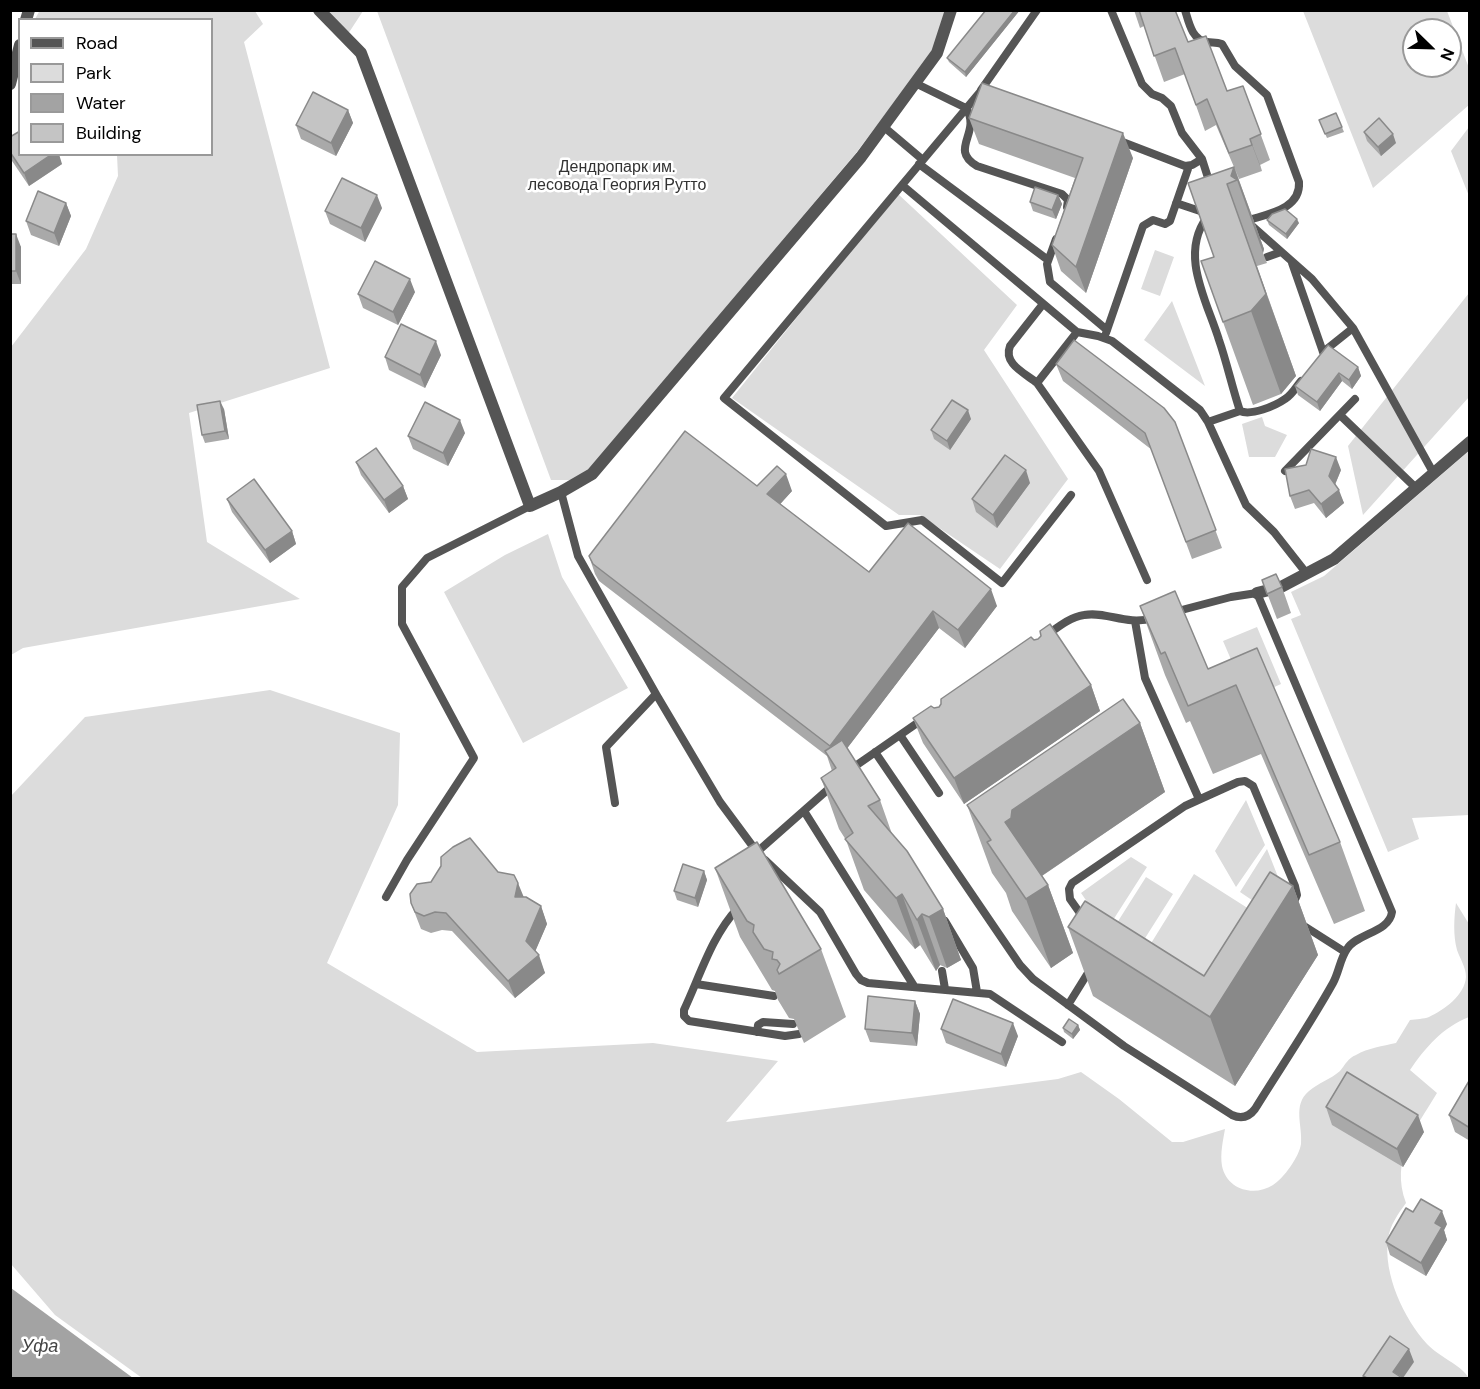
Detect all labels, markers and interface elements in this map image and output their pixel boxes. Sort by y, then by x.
legend [18,18,213,156]
north arrow [1402,18,1462,78]
text: Road [76,31,118,55]
text: N [1435,45,1459,64]
text: Park [76,61,112,85]
text: Water [76,91,126,115]
text: Building [76,121,141,145]
park label: Дендропарк им. лесовода Георгия Рутто [528,158,706,196]
water label: Уфа [22,1336,58,1358]

